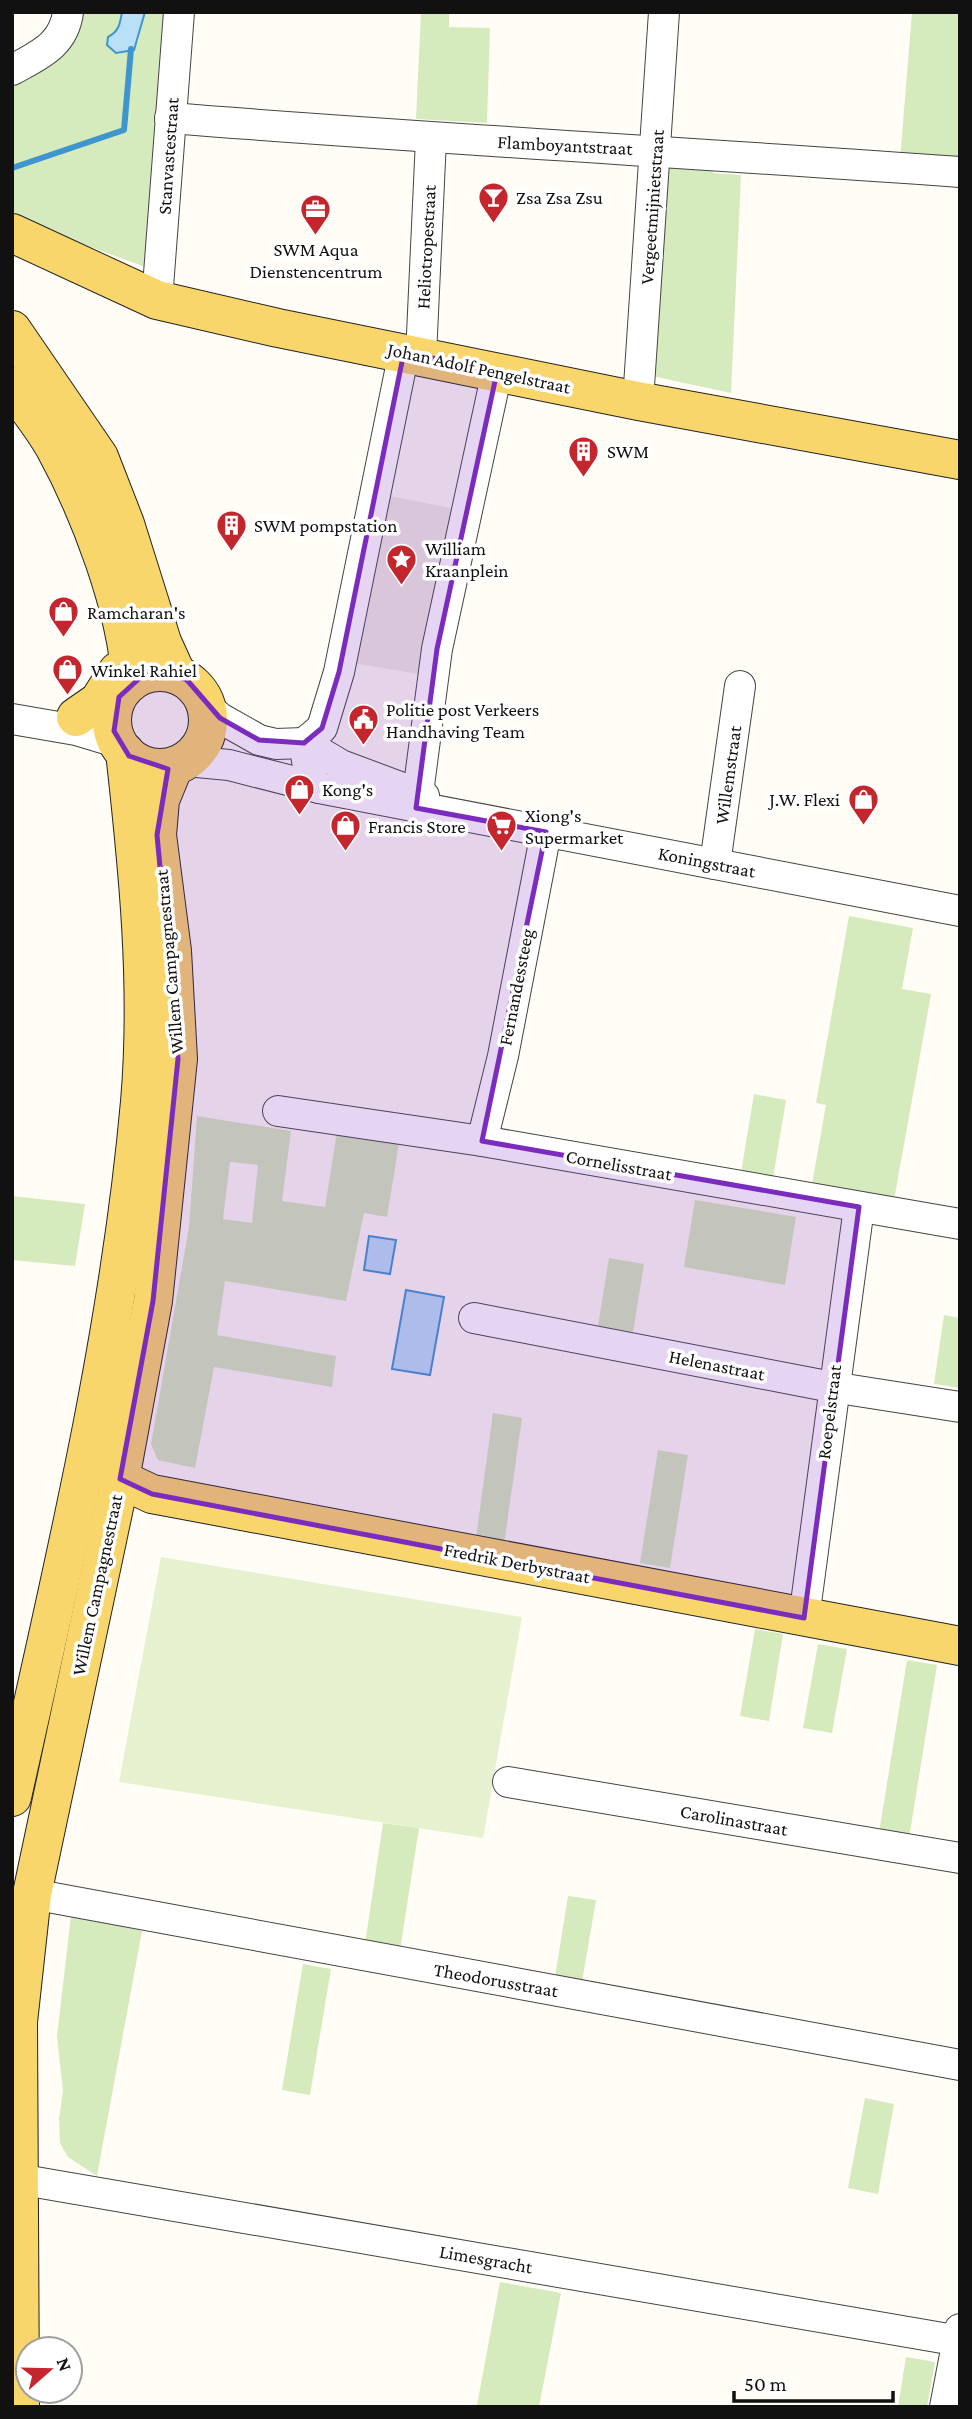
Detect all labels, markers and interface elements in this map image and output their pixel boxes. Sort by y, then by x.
street label: Stanvastestraat [153,96,183,215]
street label: Vergeetmijnietstraat [636,128,669,285]
street label: Flamboyantstraat [497,131,634,159]
bar icon: Zsa Zsa Zsu [476,180,510,224]
street label: Heliotropestraat [412,184,440,310]
place label: Zsa Zsa Zsu [516,187,603,208]
office icon: SWM Aqua Dienstencentrum [299,193,333,237]
place label: SWM Aqua Dienstencentrum [249,239,383,282]
street label: Johan Adolf Pengelstraat [384,338,573,398]
building icon: SWM [567,434,601,478]
place label: SWM [607,441,649,462]
building icon: SWM pompstation [214,508,248,552]
place label: SWM pompstation [254,515,397,536]
place label: William Kraanplein [425,538,509,581]
place icon: William Kraanplein [385,542,419,586]
shop icon: Ramcharan's [47,595,81,639]
place label: Ramcharan's [87,602,185,623]
shop icon: Winkel Rahiel [51,653,85,697]
place label: Winkel Rahiel [91,660,197,681]
place label: Politie post Verkeers Handhaving Team [386,699,539,742]
public building icon: Politie post Verkeers Handhaving Team [346,703,380,747]
street label: Willemstraat [711,723,745,826]
shop icon: Kong's [282,772,316,816]
place label: Kong's [322,779,373,800]
shop icon: J.W. Flexi [846,782,880,826]
place label: J.W. Flexi [767,789,840,810]
place label: Xiong's Supermarket [525,805,624,848]
shop icon: Francis Store [328,809,362,853]
supermarket icon: Xiong's Supermarket [485,809,519,853]
place label: Francis Store [368,816,466,837]
street label: Koningstraat [657,842,758,882]
street label: Willem Campagnestraat [150,868,188,1055]
street label: Fernandessteeg [494,927,538,1047]
street label: Cornelisstraat [564,1145,674,1185]
street label: Helenastraat [667,1345,767,1385]
street label: Roepelstraat [813,1363,845,1461]
street label: Willem Campagnestraat [67,1492,127,1678]
street label: Fredrik Derbystraat [442,1539,593,1588]
street label: Carolinastraat [679,1800,790,1840]
street label: Theodorusstraat [432,1959,561,2001]
street label: Limesgracht [438,2240,535,2278]
north arrow [14,2335,84,2405]
text: N [52,2355,77,2374]
scale bar [734,2360,893,2404]
text: 50 m [744,2372,787,2396]

